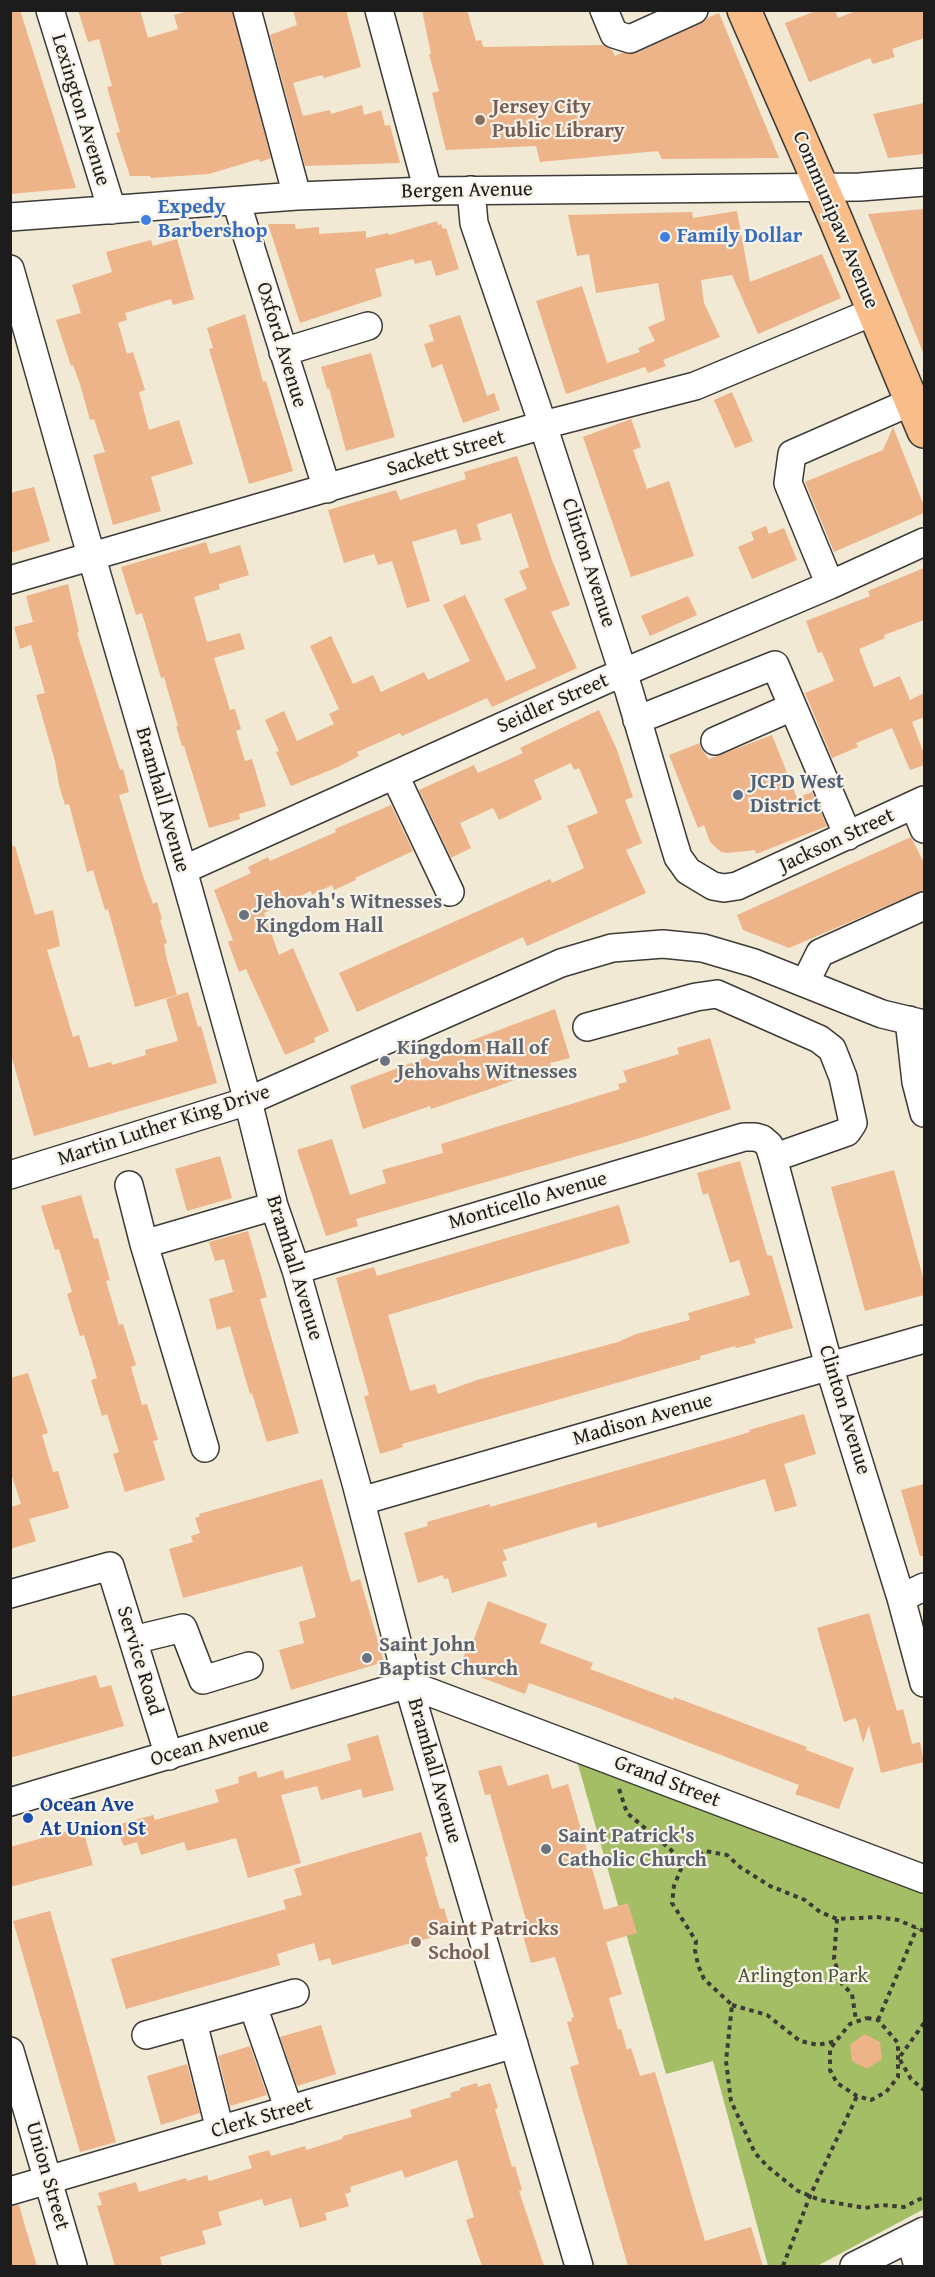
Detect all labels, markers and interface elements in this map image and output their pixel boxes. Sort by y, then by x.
street label: Lexington Avenue [45,31,115,189]
place label: Jersey City Public Library [492,95,625,145]
marker: Jersey City Public Library [473,113,487,127]
street label: Communipaw Avenue [786,127,884,313]
street label: Bergen Avenue [401,177,533,205]
place label: Expedy Barbershop [158,195,267,245]
marker: Expedy Barbershop [139,213,153,227]
place label: Family Dollar [677,224,803,250]
marker: Family Dollar [658,230,672,244]
street label: Oxford Avenue [250,279,312,411]
street label: Sackett Street [384,425,508,483]
street label: Clinton Avenue [555,495,621,631]
street label: Seidler Street [493,668,613,740]
street label: Bramhall Avenue [129,724,195,876]
place label: JCPD West District [750,770,844,820]
marker: JCPD West District [731,788,745,802]
street label: Jackson Street [775,803,899,879]
place label: Jehovah's Witnesses Kingdom Hall [256,890,442,940]
marker: Jehovah's Witnesses Kingdom Hall [237,908,251,922]
place label: Kingdom Hall of Jehovahs Witnesses [397,1036,577,1086]
marker: Kingdom Hall of Jehovahs Witnesses [378,1054,392,1068]
street label: Martin Luther King Drive [55,1080,273,1172]
street label: Monticello Avenue [446,1166,610,1236]
street label: Bramhall Avenue [260,1193,328,1343]
street label: Clinton Avenue [812,1342,876,1478]
street label: Madison Avenue [570,1388,716,1452]
street label: Service Road [110,1603,168,1719]
place label: Saint John Baptist Church [379,1633,518,1683]
marker: Saint John Baptist Church [360,1651,374,1665]
street label: Bramhall Avenue [401,1695,467,1847]
street label: Ocean Avenue [148,1713,272,1773]
street label: Grand Street [610,1750,724,1814]
place label: Ocean Ave At Union St [40,1793,146,1843]
marker: Ocean Ave At Union St [21,1811,35,1825]
place label: Saint Patrick's Catholic Church [558,1824,707,1874]
marker: Saint Patrick's Catholic Church [539,1842,553,1856]
place label: Saint Patricks School [428,1917,559,1967]
marker: Saint Patricks School [409,1935,423,1949]
park label: Arlington Park [738,1964,868,1990]
street label: Clerk Street [208,2092,316,2144]
street label: Union Street [19,2119,75,2233]

